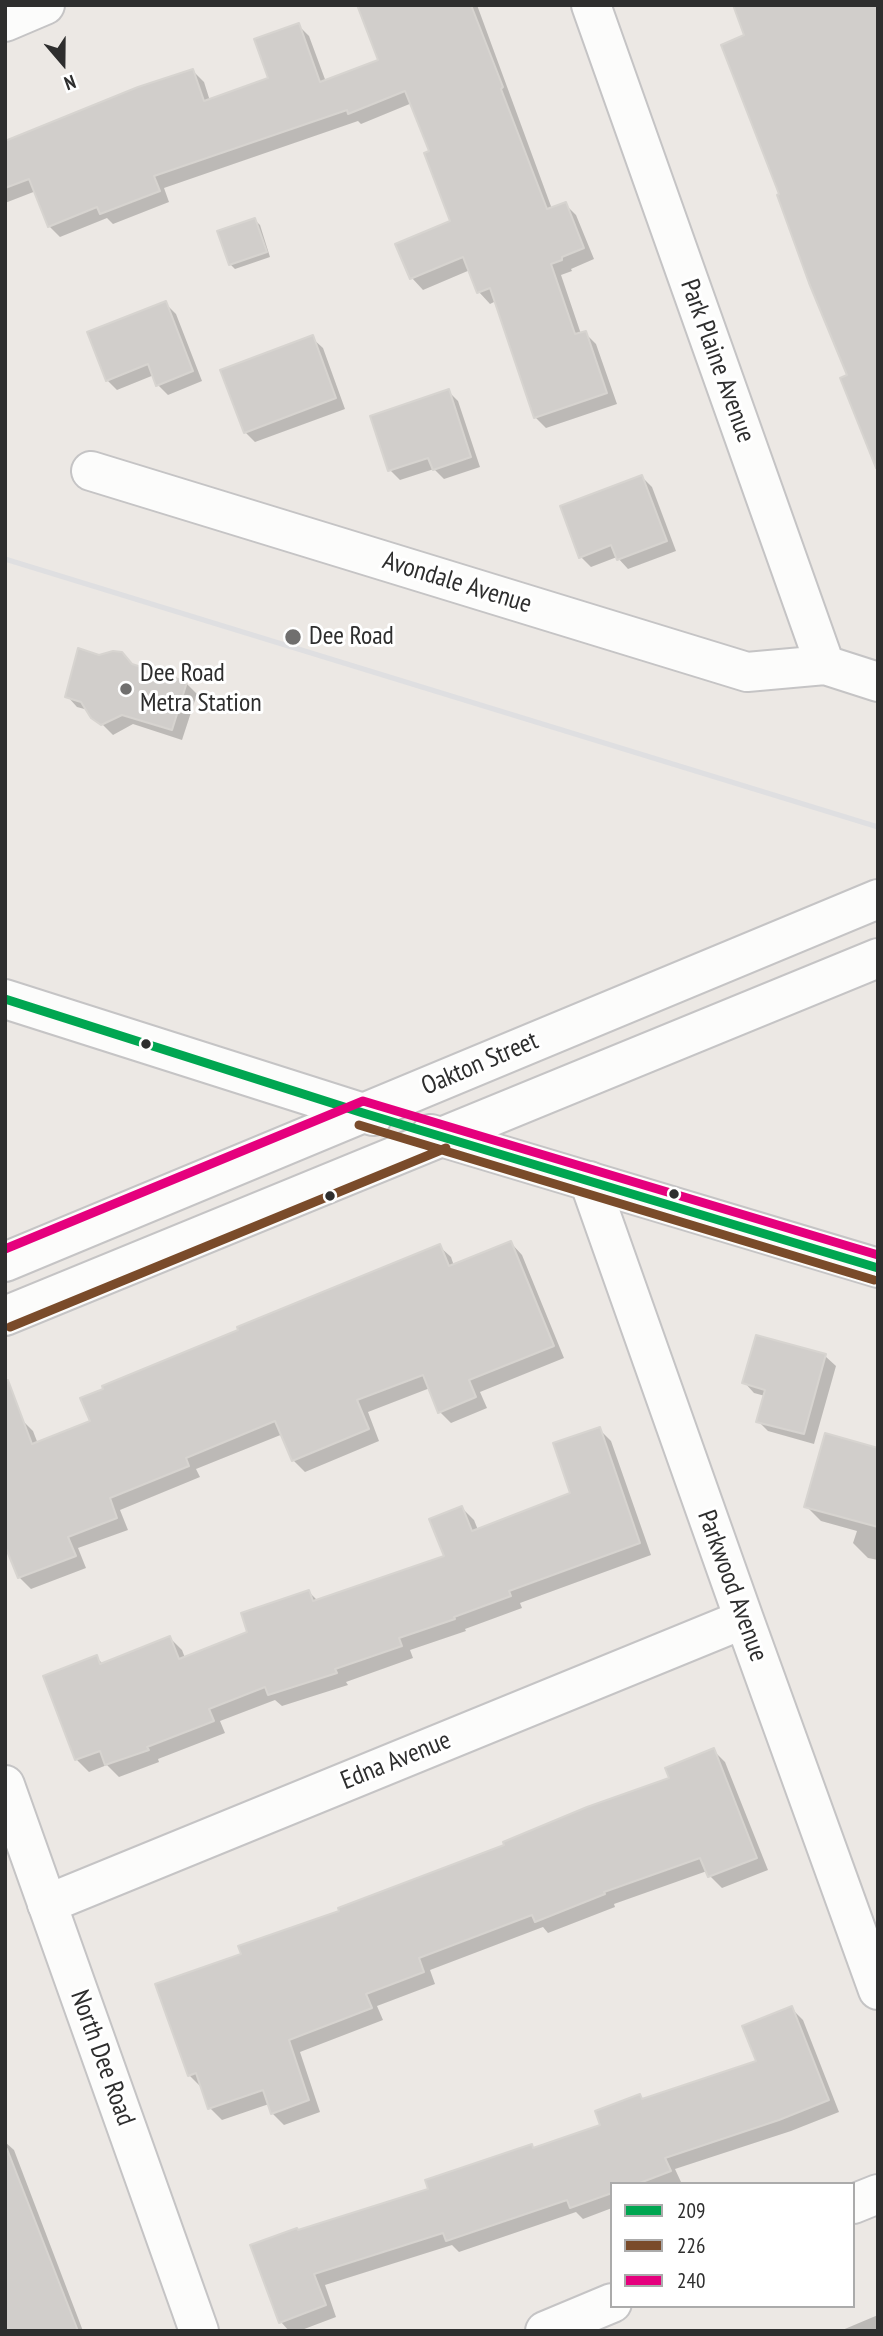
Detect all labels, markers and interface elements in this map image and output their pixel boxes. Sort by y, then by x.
north arrow [28,28,98,98]
text: N [61,70,79,96]
street label: Park Plaine Avenue [673,275,761,447]
street label: Avondale Avenue [379,546,535,620]
place label: Dee Road [309,621,394,653]
marker: Dee Road [283,627,303,647]
place label: Dee Road Metra Station [140,658,262,720]
marker: Dee Road Metra Station [118,681,134,697]
street label: Oakton Street [417,1025,543,1103]
unlabelled marker [139,1037,153,1051]
unlabelled marker [667,1187,681,1201]
unlabelled marker [323,1189,337,1203]
street label: Parkwood Avenue [690,1506,774,1666]
street label: Edna Avenue [337,1725,455,1797]
street label: North Dee Road [63,1986,141,2130]
legend [610,2182,855,2308]
text: 209 [677,2197,705,2224]
text: 226 [677,2232,705,2259]
text: 240 [677,2267,705,2294]

